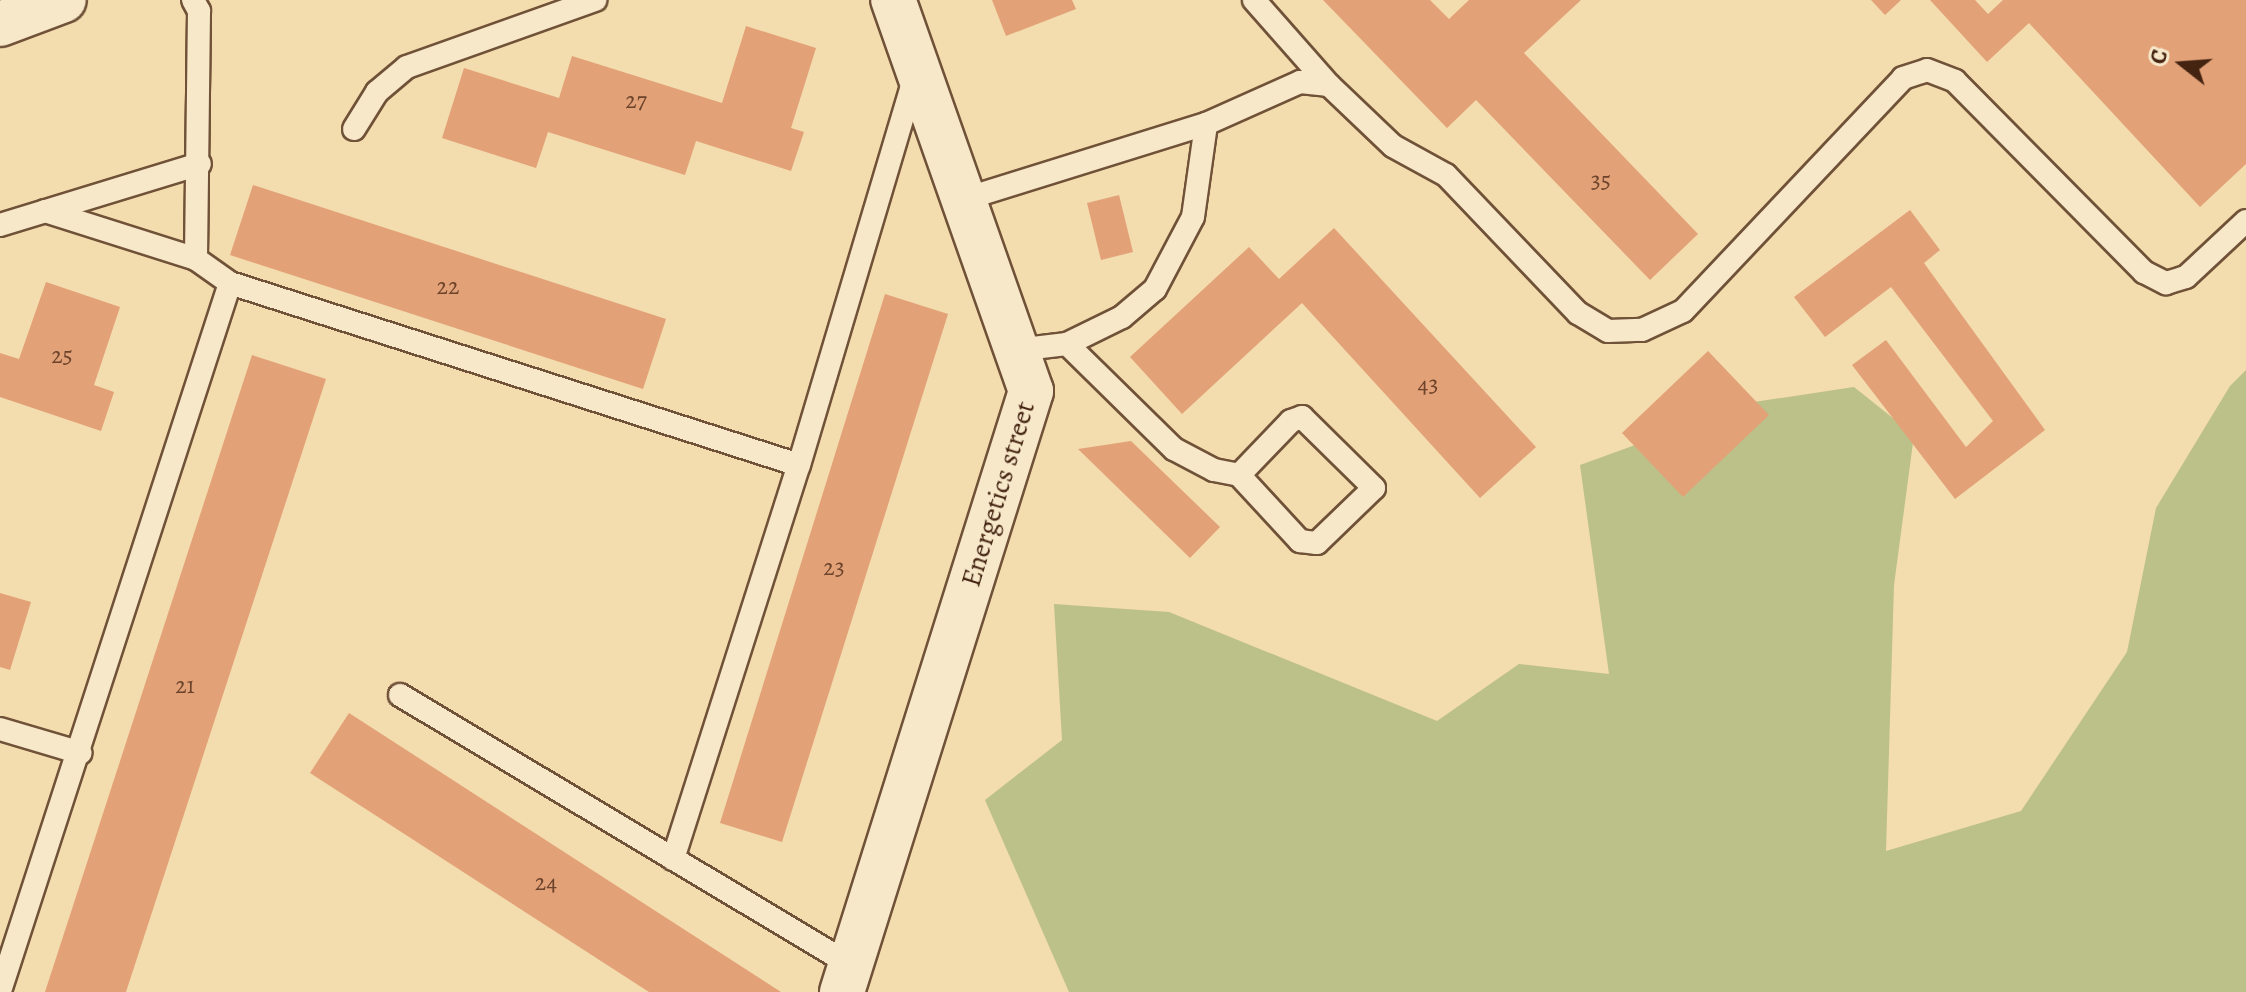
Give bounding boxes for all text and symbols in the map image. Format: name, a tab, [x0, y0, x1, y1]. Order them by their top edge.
north arrow	[2142, 24, 2222, 104]
text: С	[2143, 46, 2175, 68]
house number: 27	[625, 87, 647, 115]
house number: 35	[1591, 167, 1611, 195]
house number: 22	[437, 273, 459, 301]
house number: 25	[51, 342, 73, 370]
house number: 43	[1418, 371, 1438, 399]
street label: Energetics street	[954, 397, 1042, 591]
house number: 23	[823, 554, 845, 582]
house number: 21	[175, 672, 195, 700]
house number: 24	[535, 869, 557, 897]

